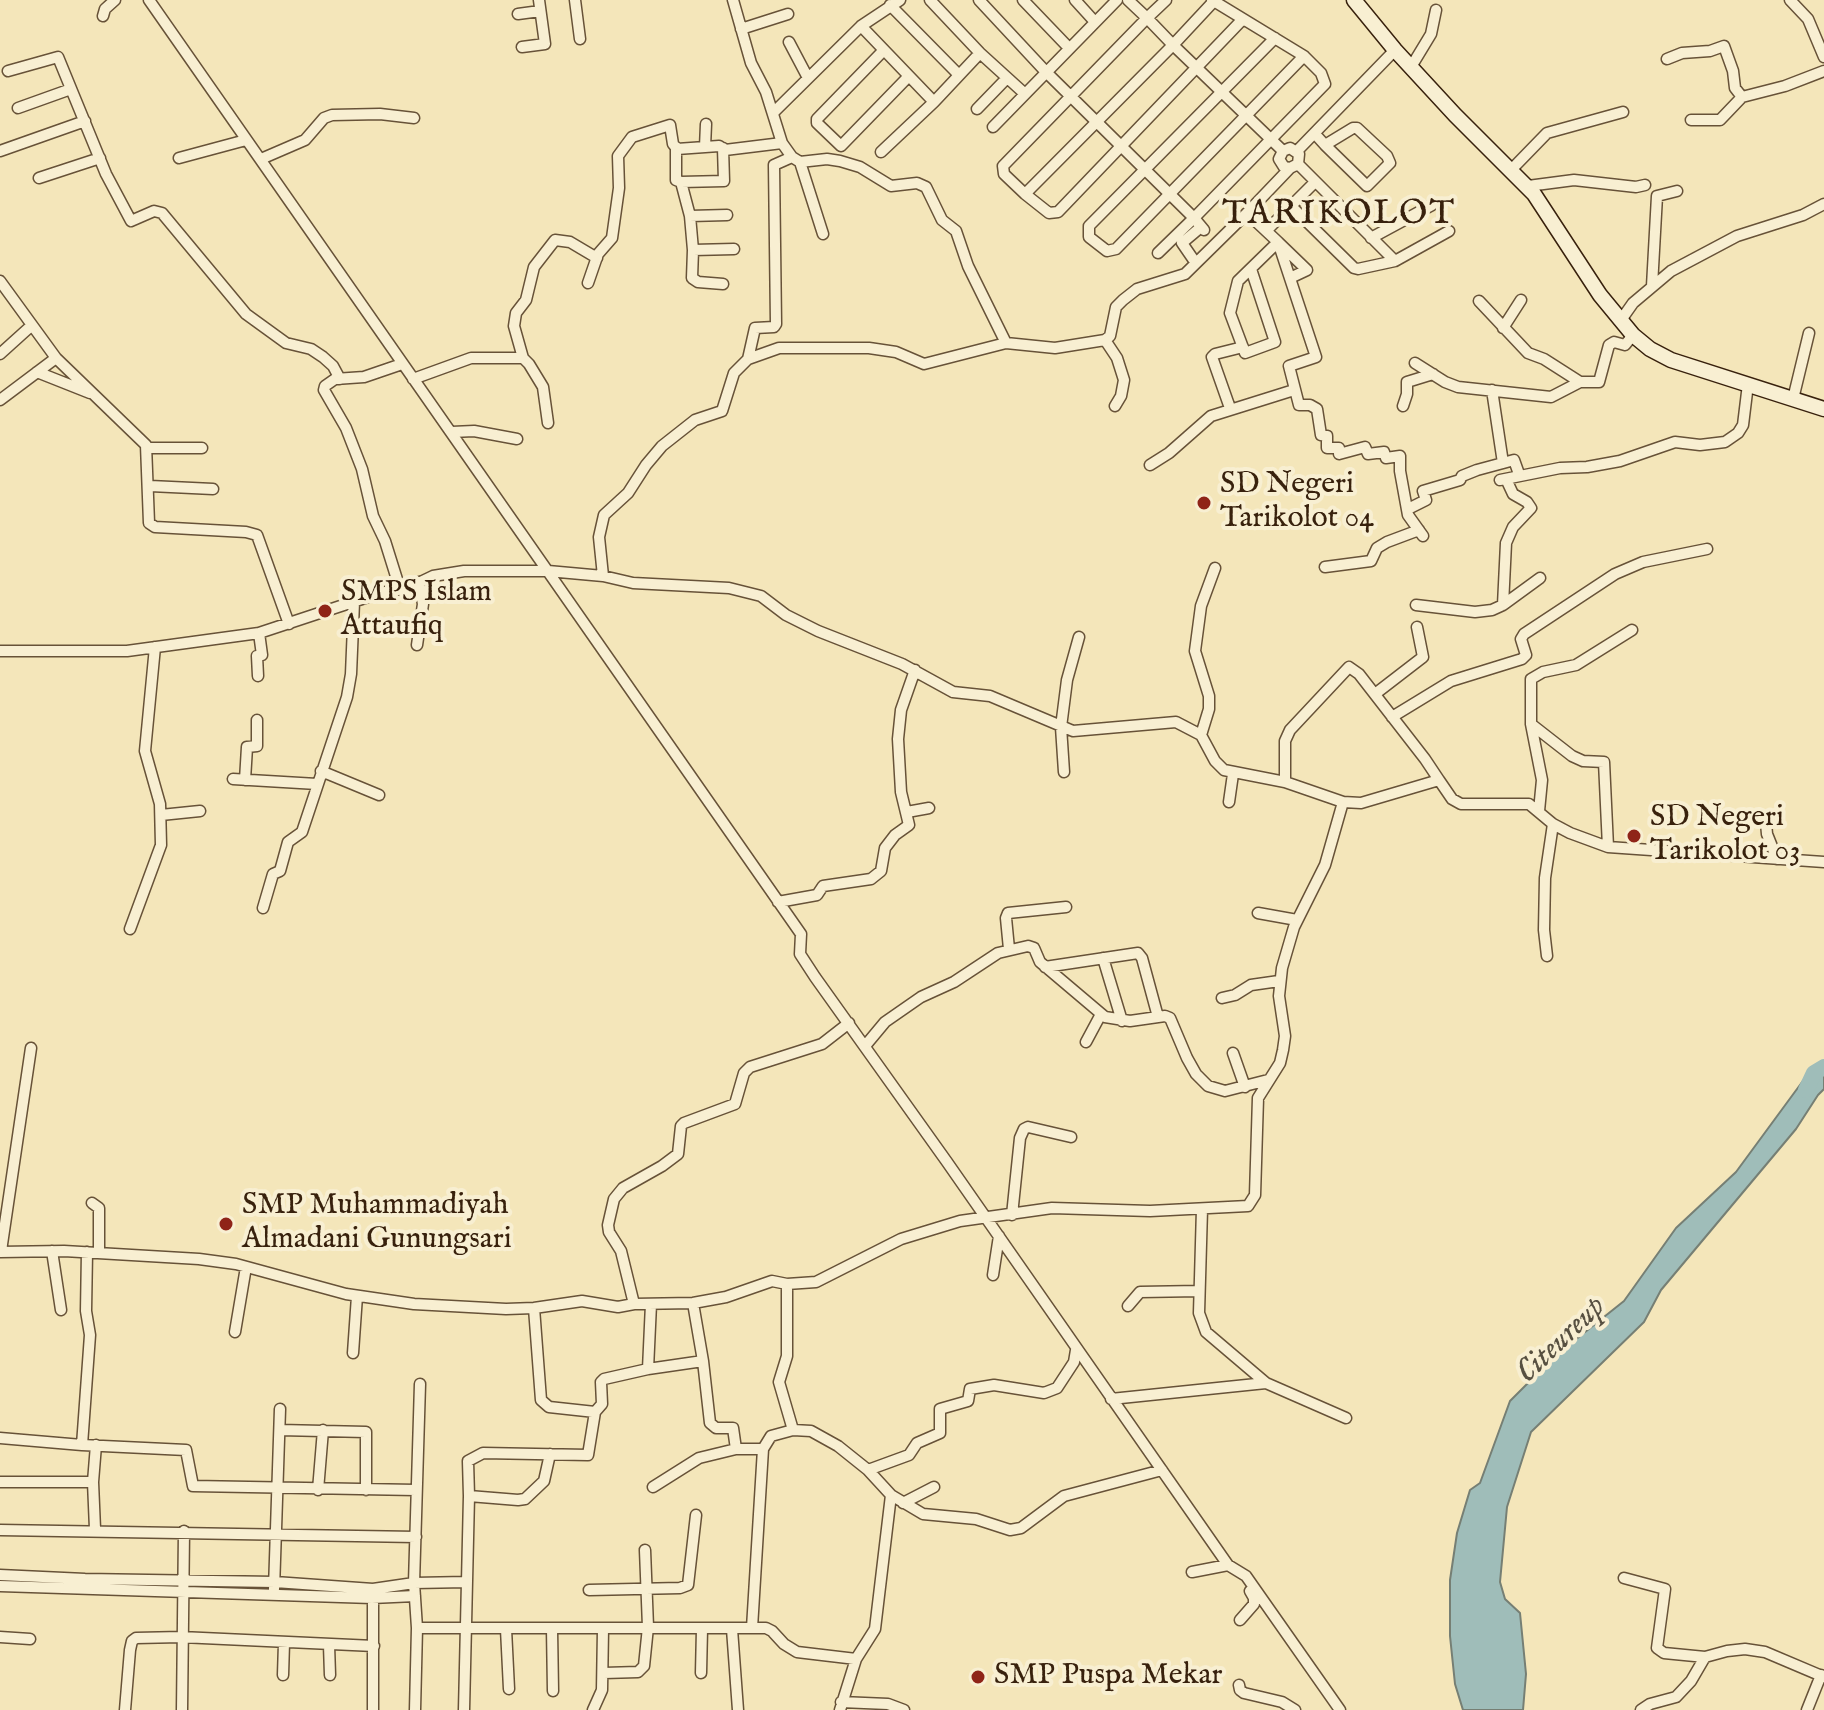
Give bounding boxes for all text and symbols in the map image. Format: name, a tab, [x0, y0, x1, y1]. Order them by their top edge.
district label: TARIKOLOT	[1222, 196, 1456, 236]
place label: SD Negeri Tarikolot 04	[1220, 468, 1374, 538]
marker: SD Negeri Tarikolot 04	[1195, 494, 1213, 512]
place label: SMPS Islam Attaufiq	[341, 576, 492, 646]
marker: SMPS Islam Attaufiq	[316, 602, 334, 620]
place label: SD Negeri Tarikolot 03	[1650, 801, 1800, 872]
marker: SD Negeri Tarikolot 03	[1625, 827, 1643, 845]
place label: SMP Muhammadiyah Almadani Gunungsari	[242, 1189, 512, 1260]
marker: SMP Muhammadiyah Almadani Gunungsari	[217, 1215, 235, 1233]
water label: Citeureup	[1509, 1289, 1615, 1393]
place label: SMP Puspa Mekar	[994, 1659, 1222, 1695]
marker: SMP Puspa Mekar	[969, 1668, 987, 1686]

